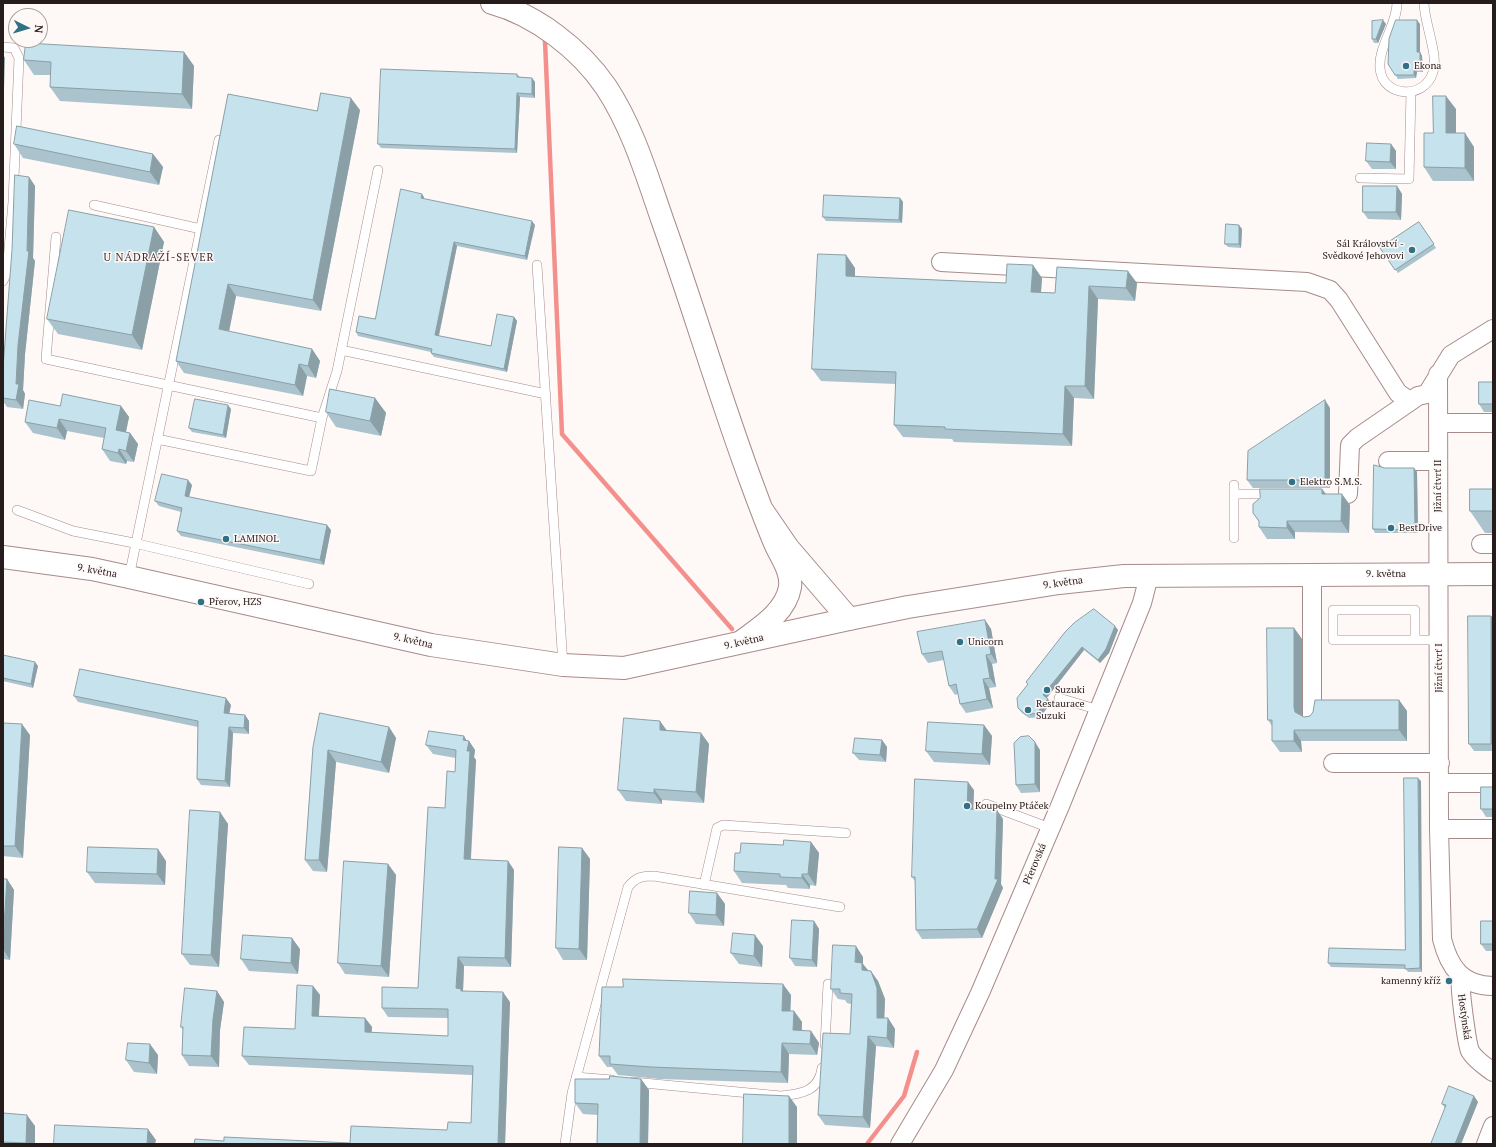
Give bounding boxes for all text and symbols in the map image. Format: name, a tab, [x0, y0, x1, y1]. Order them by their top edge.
north arrow	[8, 8, 48, 48]
text: N	[32, 24, 46, 34]
place label: Ekona	[1414, 60, 1441, 72]
marker: Ekona	[1401, 61, 1411, 71]
place label: Sál Království - Svědkové Jehovovi	[1322, 238, 1404, 262]
marker: Sál Království - Svědkové Jehovovi	[1407, 245, 1417, 255]
district label: U NÁDRAŽÍ-SEVER	[103, 251, 215, 265]
street label: Jižní čtvrť II	[1432, 459, 1444, 513]
place label: Elektro S.M.S.	[1300, 476, 1362, 488]
marker: Elektro S.M.S.	[1287, 477, 1297, 487]
place label: BestDrive	[1399, 522, 1442, 534]
marker: BestDrive	[1386, 523, 1396, 533]
place label: LAMINOL	[234, 533, 279, 545]
marker: LAMINOL	[221, 534, 231, 544]
street label: 9. května	[76, 562, 118, 580]
street label: 9. května	[1366, 568, 1406, 580]
street label: 9. května	[1042, 574, 1084, 592]
place label: Přerov, HZS	[209, 596, 262, 608]
marker: Přerov, HZS	[196, 597, 206, 607]
street label: 9. května	[392, 631, 434, 651]
street label: 9. května	[723, 632, 765, 652]
place label: Unicorn	[968, 636, 1003, 648]
marker: Unicorn	[955, 637, 965, 647]
street label: Jižní čtvrť I	[1433, 643, 1445, 693]
place label: Suzuki	[1055, 684, 1085, 696]
marker: Suzuki	[1042, 685, 1052, 695]
place label: Restaurace Suzuki	[1036, 698, 1084, 722]
marker: Restaurace Suzuki	[1023, 705, 1033, 715]
place label: Koupelny Ptáček	[975, 800, 1049, 812]
marker: Koupelny Ptáček	[962, 801, 972, 811]
street label: Přerovská	[1021, 842, 1049, 886]
place label: kamenný kříž	[1381, 975, 1441, 987]
marker: kamenný kříž	[1444, 976, 1454, 986]
street label: Hostýnská	[1455, 993, 1473, 1041]

